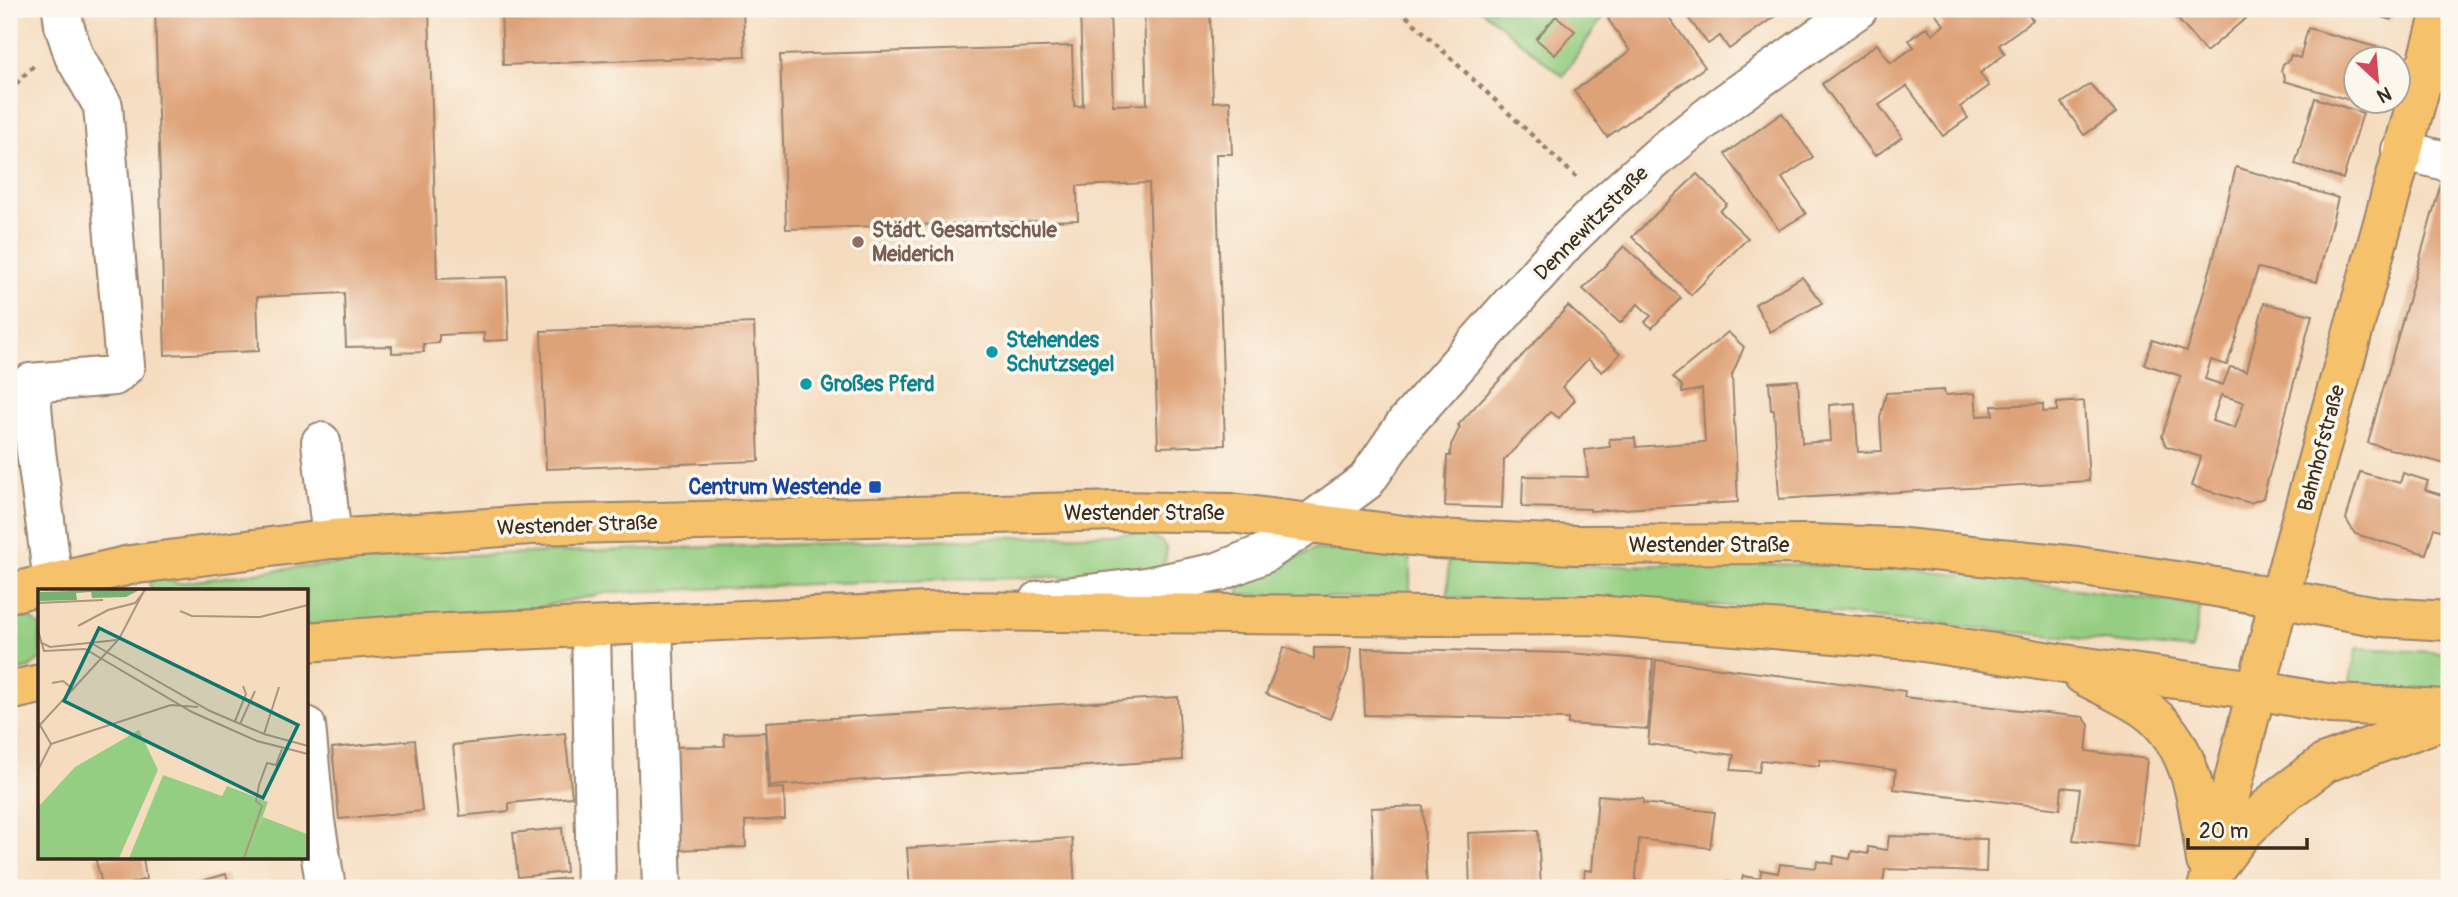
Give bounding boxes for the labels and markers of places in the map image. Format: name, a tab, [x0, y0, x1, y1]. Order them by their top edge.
place label: Städt. Gesamtschule Meiderich	[872, 217, 1058, 268]
marker: Städt. Gesamtschule Meiderich	[850, 234, 866, 250]
place label: Stehendes Schutzsegel	[1006, 327, 1114, 378]
marker: Stehendes Schutzsegel	[984, 344, 1000, 360]
place label: Großes Pferd	[820, 371, 935, 398]
marker: Großes Pferd	[798, 376, 814, 392]
place label: Centrum Westende	[689, 474, 862, 501]
marker: Centrum Westende	[867, 479, 883, 495]

